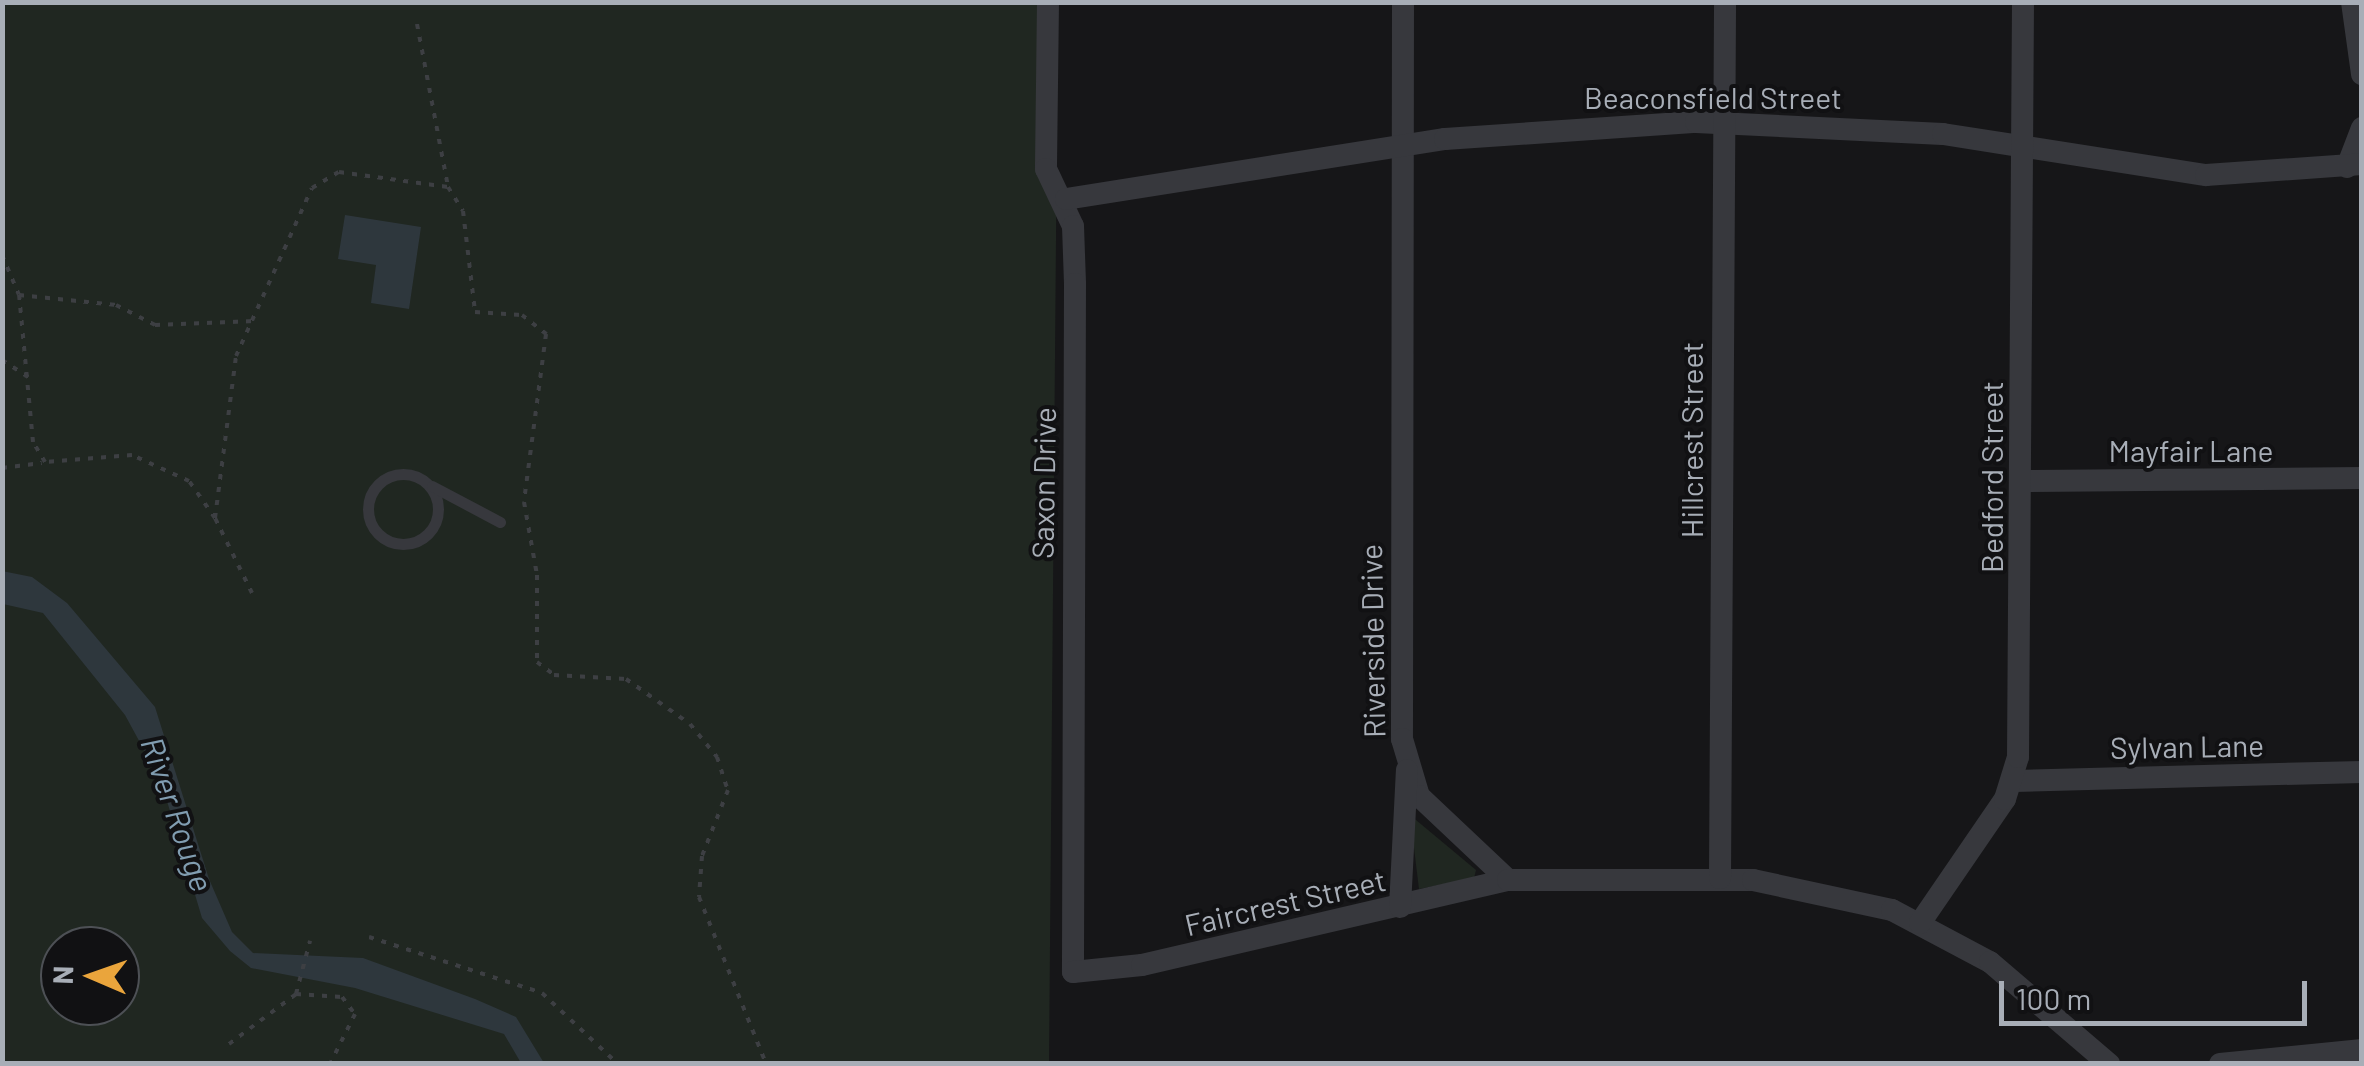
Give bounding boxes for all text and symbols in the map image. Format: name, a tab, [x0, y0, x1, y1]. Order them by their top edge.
street label: Beaconsfield Street	[1584, 79, 1842, 115]
street label: Hillcrest Street	[1673, 342, 1709, 538]
street label: Bedford Street	[1973, 381, 2009, 573]
street label: Saxon Drive	[1024, 407, 1062, 559]
street label: Mayfair Lane	[2109, 432, 2273, 468]
street label: Riverside Drive	[1352, 544, 1392, 738]
street label: Sylvan Lane	[2110, 727, 2264, 765]
water label: River Rouge	[134, 732, 222, 896]
street label: Faircrest Street	[1181, 861, 1389, 943]
north arrow	[40, 926, 140, 1026]
scale bar	[2004, 961, 2312, 1023]
text: N	[45, 965, 79, 985]
text: 100 m	[2016, 980, 2091, 1016]

